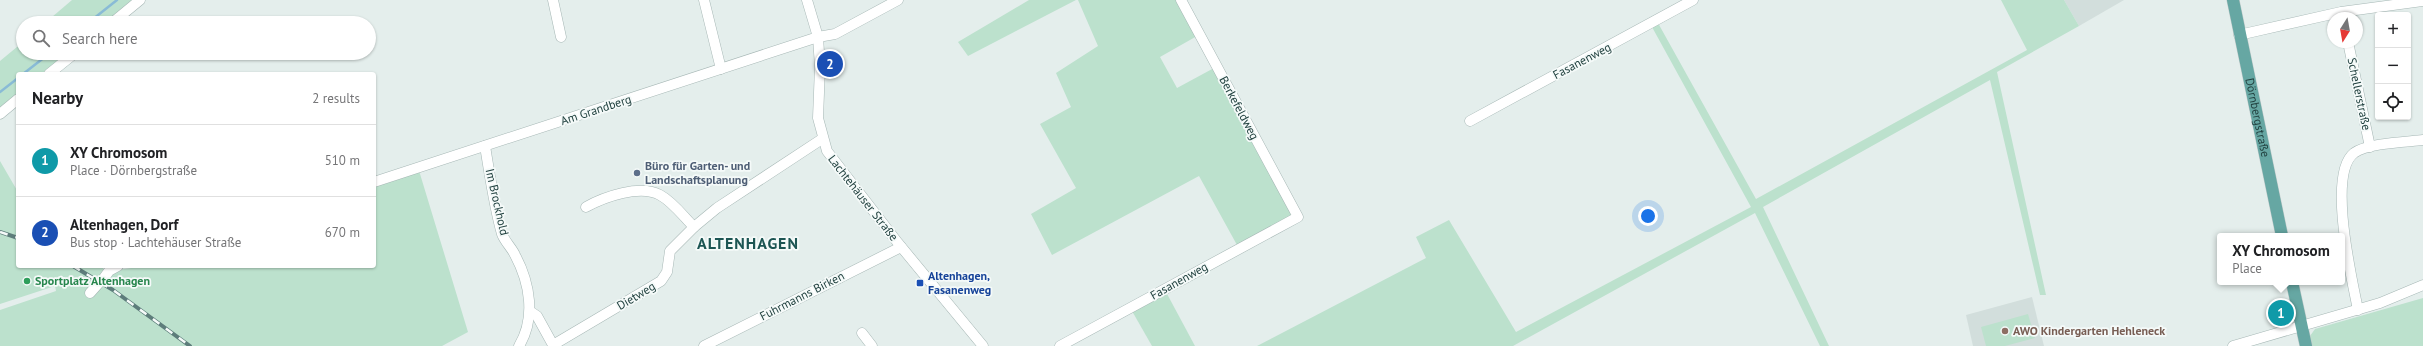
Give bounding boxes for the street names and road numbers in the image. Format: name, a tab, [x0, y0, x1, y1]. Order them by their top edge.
street label: Fasanenweg	[1550, 39, 1613, 82]
street label: Schellerstraße	[2344, 56, 2375, 132]
street label: Berkefeldweg	[1216, 73, 1262, 142]
street label: Dörnbergstraße	[2242, 76, 2273, 158]
street label: Am Grandberg	[559, 91, 633, 128]
street label: Lachtehäuser Straße	[825, 152, 902, 244]
street label: Im Brockhold	[483, 167, 512, 237]
street label: Fasanenweg	[1147, 259, 1210, 303]
street label: Fuhrmanns Birken	[757, 268, 847, 323]
street label: Dietweg	[614, 278, 658, 313]

